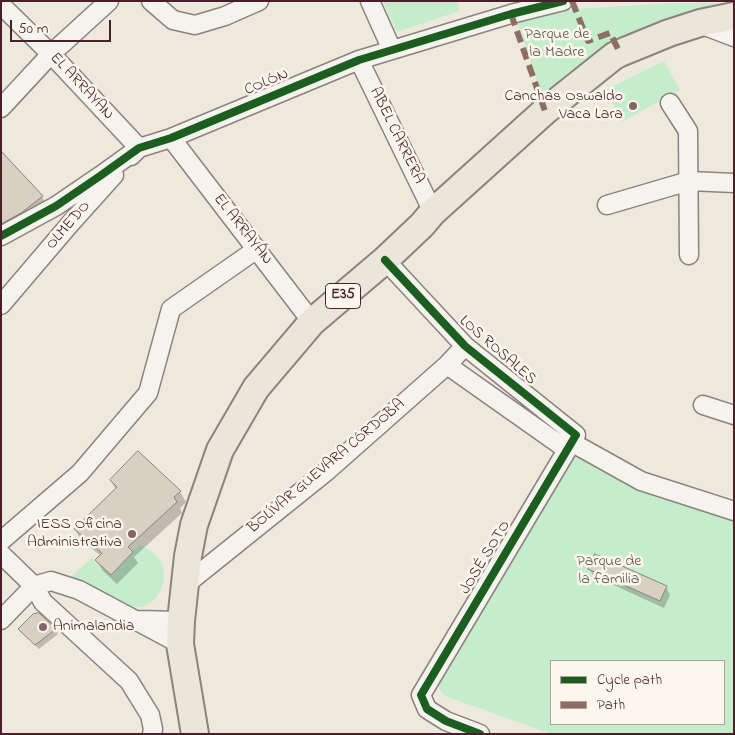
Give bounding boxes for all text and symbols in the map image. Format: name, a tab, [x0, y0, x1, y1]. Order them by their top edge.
scale bar	[12, 10, 114, 42]
text: 50 m	[18, 18, 48, 40]
park label: Parque de la Madre	[525, 25, 589, 63]
street label: EL ARRAYAN	[45, 49, 117, 125]
street label: COLÓN	[242, 65, 292, 101]
street label: ABEL CARRERA	[364, 85, 428, 187]
place label: Canchas Oswaldo Vaca Lara	[504, 87, 623, 125]
marker: Canchas Oswaldo Vaca Lara	[627, 100, 639, 112]
street label: EL ARRAYÁN	[208, 191, 276, 269]
street label: OLMEDO	[43, 198, 95, 254]
road number: E35	[326, 284, 360, 308]
street label: LOS ROSALES	[454, 312, 540, 390]
street label: BOLÍVAR GUEVARA CÓRDOBA	[244, 396, 410, 538]
place label: IESS Oficina Administrativa	[27, 515, 122, 553]
street label: JOSÉ SOTO	[456, 518, 516, 598]
marker: IESS Oficina Administrativa	[126, 528, 138, 540]
park label: Parque de la familia	[577, 552, 641, 590]
place label: Animalandia	[53, 617, 134, 637]
marker: Animalandia	[37, 621, 49, 633]
legend	[550, 660, 725, 725]
text: Cycle path	[597, 669, 662, 691]
text: Path	[597, 694, 625, 716]

